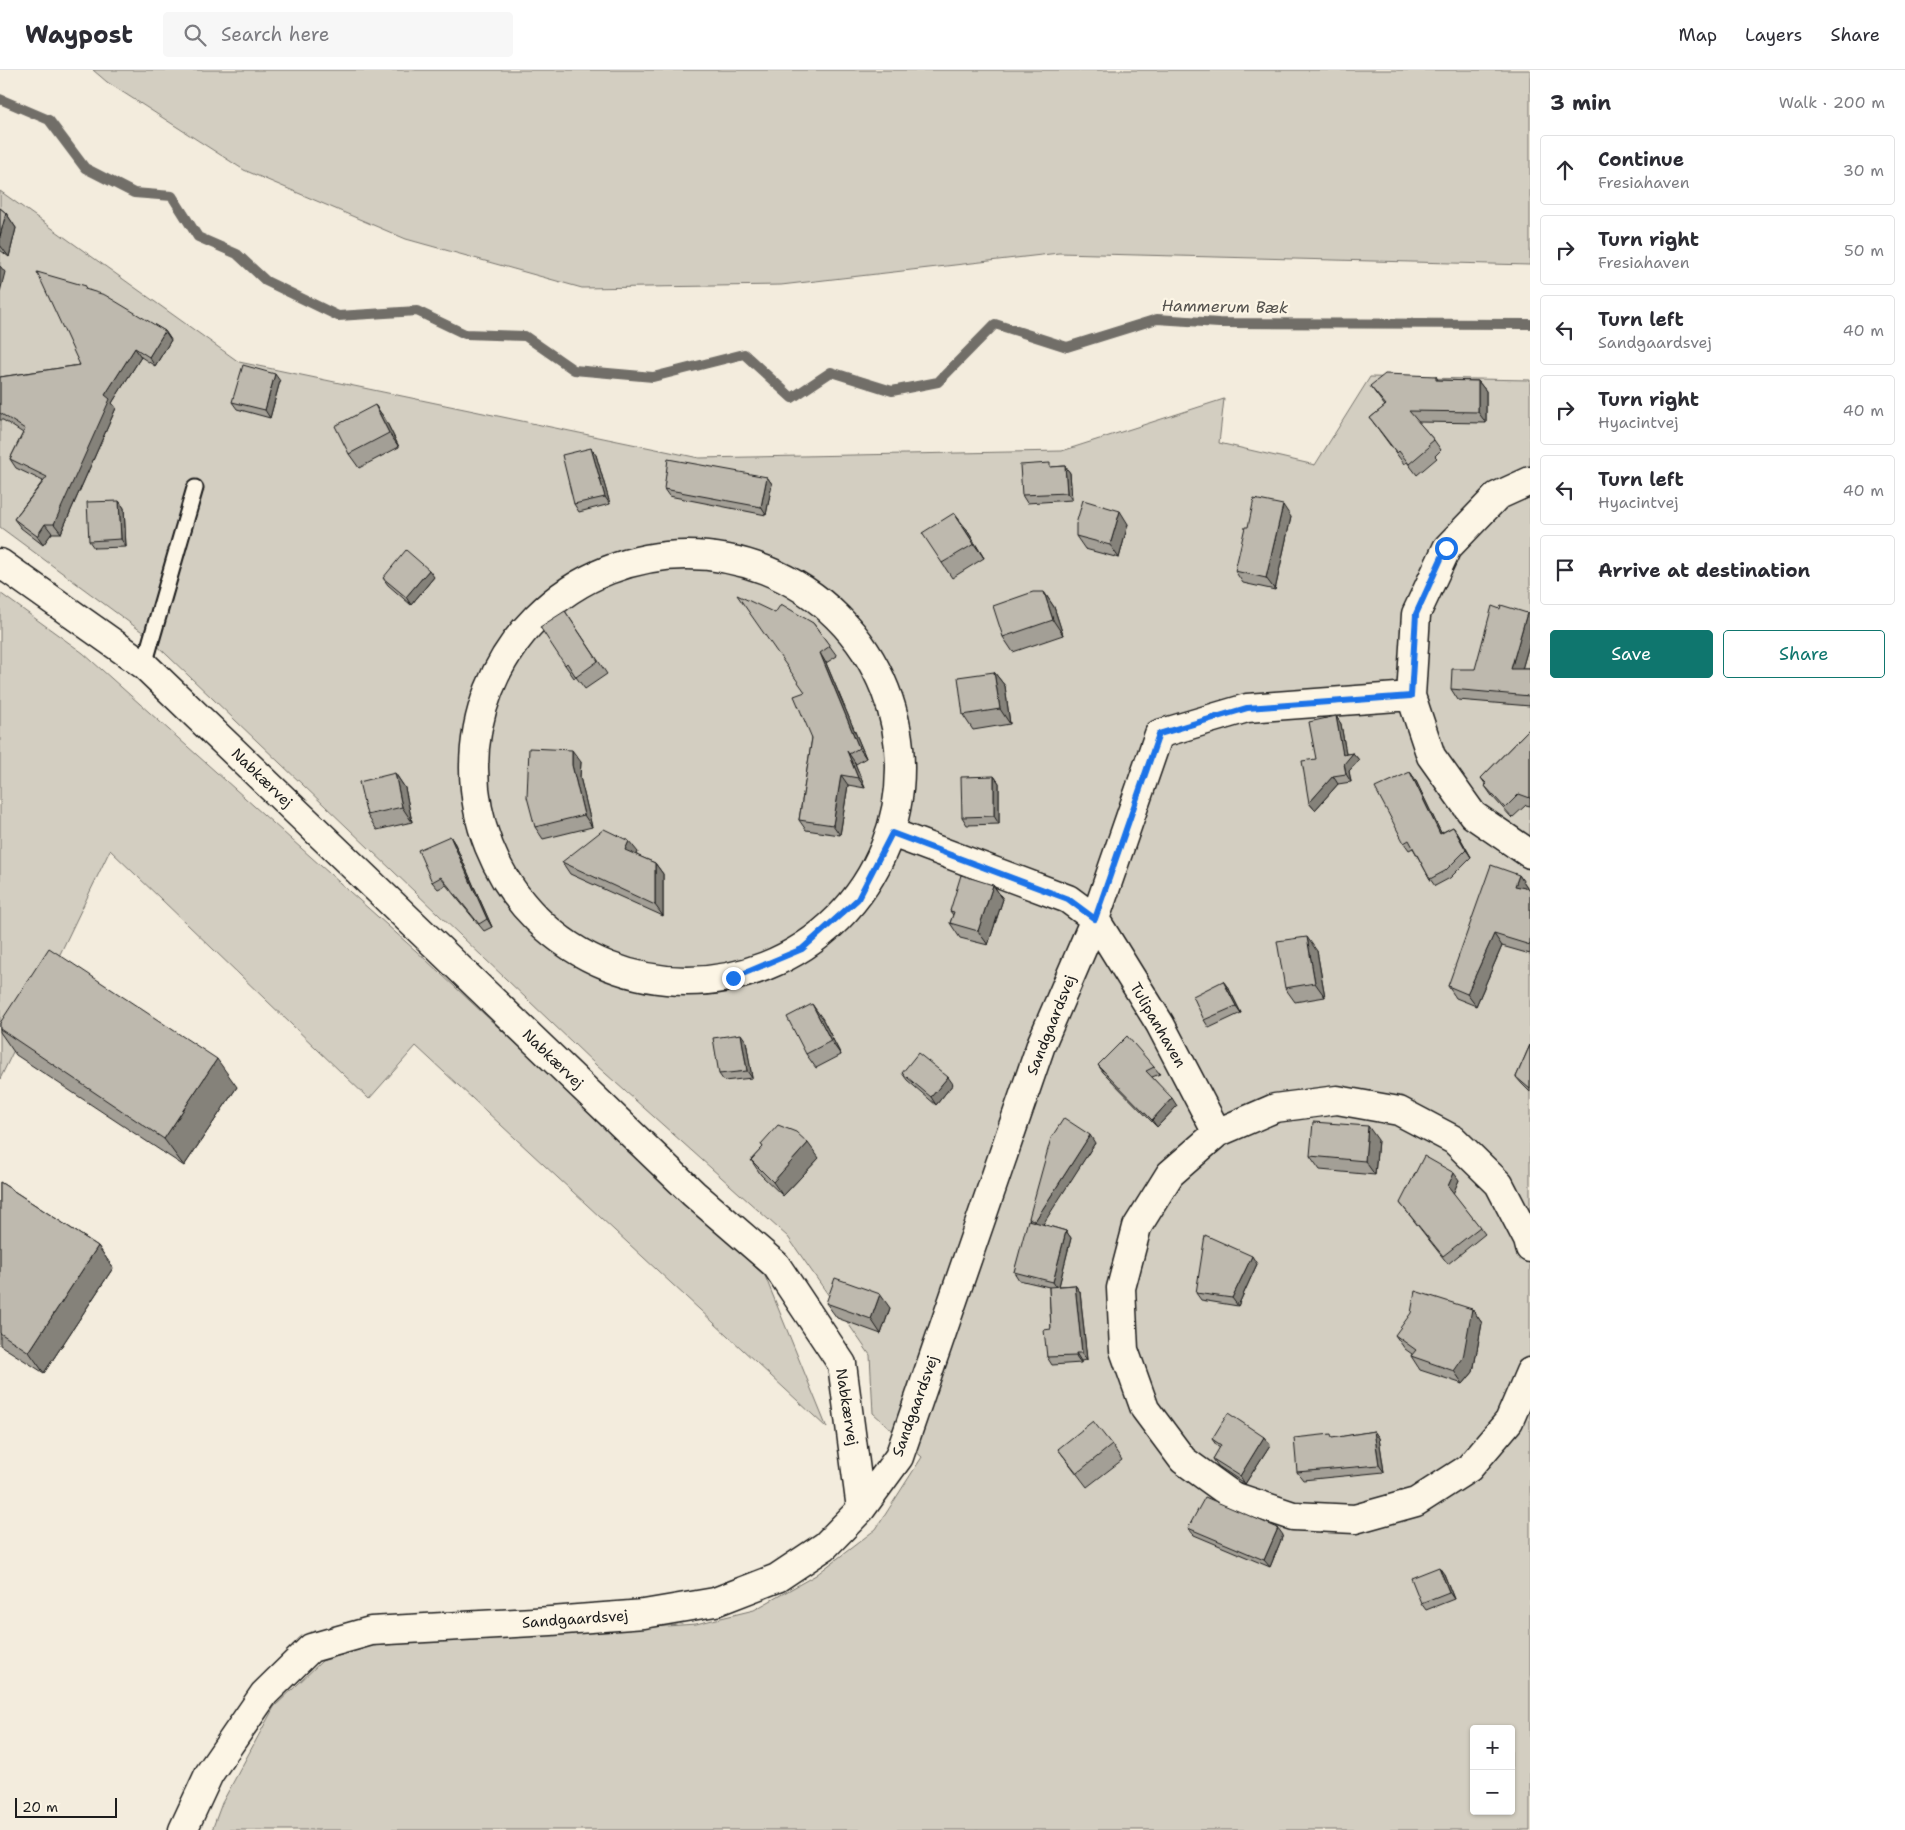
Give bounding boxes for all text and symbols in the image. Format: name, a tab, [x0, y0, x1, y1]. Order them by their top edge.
search box	[163, 12, 513, 57]
text: Waypost	[25, 19, 133, 51]
icon: search	[181, 21, 209, 49]
text: Search here	[221, 22, 329, 47]
text: Map	[1679, 23, 1717, 47]
text: Layers	[1745, 23, 1802, 47]
text: Share	[1830, 23, 1880, 47]
text: 3 min	[1550, 89, 1611, 117]
text: Walk · 200 m	[1779, 92, 1885, 113]
text: Continue	[1598, 147, 1684, 172]
icon: ahead	[1551, 156, 1579, 184]
text: 30 m	[1843, 160, 1884, 181]
text: Fresiahaven	[1598, 172, 1690, 193]
text: Turn right	[1598, 227, 1699, 252]
icon: right	[1551, 236, 1579, 264]
text: 50 m	[1844, 240, 1884, 261]
text: Fresiahaven	[1598, 252, 1690, 273]
water label: Hammerum Bæk	[1161, 295, 1289, 318]
text: Turn left	[1598, 307, 1684, 332]
icon: left	[1551, 316, 1579, 344]
text: 40 m	[1842, 320, 1884, 341]
text: Sandgaardsvej	[1598, 332, 1712, 353]
text: Turn right	[1598, 387, 1699, 412]
icon: right	[1551, 396, 1579, 424]
text: 40 m	[1842, 400, 1884, 421]
text: Hyacintvej	[1598, 412, 1678, 433]
text: Turn left	[1598, 467, 1684, 492]
icon: left	[1551, 476, 1579, 504]
text: 40 m	[1842, 480, 1884, 501]
text: Hyacintvej	[1598, 492, 1678, 513]
route start	[1435, 537, 1458, 560]
icon: arrive	[1551, 556, 1579, 584]
text: Arrive at destination	[1598, 558, 1810, 583]
button: Save	[1550, 630, 1713, 678]
button: Share	[1723, 630, 1885, 678]
street label: Nabkærvej	[227, 744, 297, 812]
route end	[722, 967, 745, 990]
street label: Sandgaardsvej	[1022, 972, 1080, 1078]
street label: Tulipanhaven	[1126, 979, 1190, 1071]
street label: Nabkærvej	[518, 1025, 588, 1093]
street label: Sandgaardsvej	[887, 1353, 943, 1459]
street label: Nabkærvej	[831, 1367, 863, 1447]
street label: Sandgaardsvej	[521, 1605, 629, 1633]
map controls	[1470, 1725, 1515, 1815]
button: +	[1470, 1725, 1515, 1770]
button: −	[1470, 1770, 1515, 1815]
scale bar	[15, 1795, 118, 1818]
text: 20 m	[22, 1798, 58, 1816]

